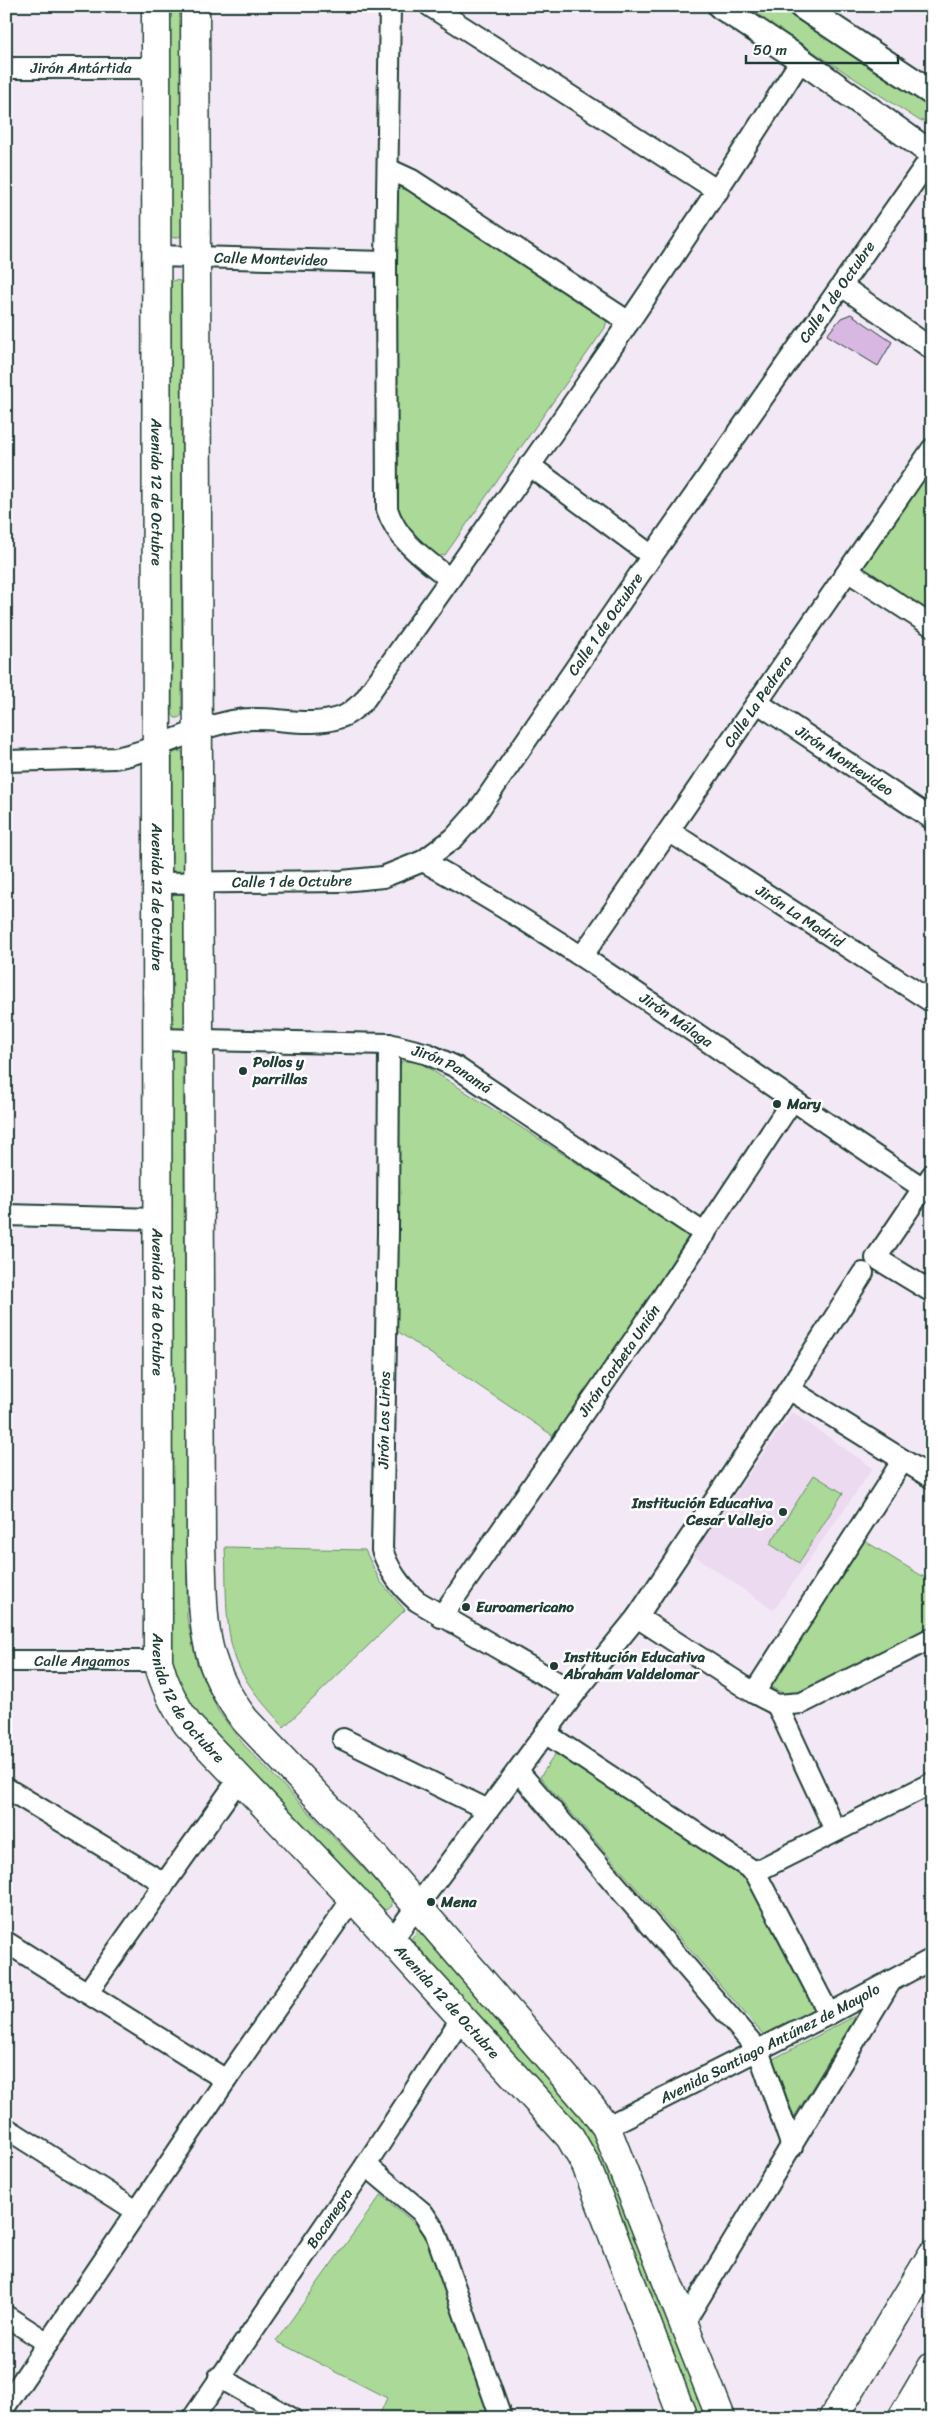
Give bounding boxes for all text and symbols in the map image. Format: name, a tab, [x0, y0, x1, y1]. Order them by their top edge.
scale bar	[746, 32, 898, 64]
text: 50 m	[753, 37, 788, 63]
street label: Jirón Antártida	[30, 55, 132, 81]
street label: Calle 1 de Octubre	[792, 235, 882, 349]
street label: Calle Montevideo	[214, 245, 328, 273]
street label: Avenida 12 de Octubre	[143, 417, 170, 566]
street label: Calle 1 de Octubre	[561, 567, 650, 681]
street label: Calle La Pedrera	[717, 650, 799, 753]
street label: Jirón Montevideo	[789, 718, 899, 803]
street label: Avenida 12 de Octubre	[144, 822, 170, 971]
street label: Calle 1 de Octubre	[232, 867, 354, 895]
street label: Jirón La Madrid	[749, 877, 850, 955]
street label: Jirón Málaga	[633, 985, 719, 1055]
street label: Jirón Panamá	[408, 1037, 498, 1101]
place label: Pollos y parrillas	[252, 1049, 308, 1092]
marker: Pollos y parrillas	[237, 1065, 249, 1077]
place label: Mary	[786, 1091, 822, 1117]
marker: Mary	[771, 1098, 783, 1110]
street label: Avenida 12 de Octubre	[144, 1227, 171, 1376]
street label: Jirón Corbeta Unión	[570, 1299, 667, 1423]
street label: Jirón Los Lirios	[370, 1371, 398, 1470]
place label: Institución Educativa Cesar Vallejo	[631, 1490, 773, 1533]
marker: Institución Educativa Cesar Vallejo	[777, 1506, 789, 1518]
place label: Euroamericano	[476, 1594, 574, 1620]
marker: Euroamericano	[460, 1601, 472, 1613]
street label: Avenida 12 de Octubre	[145, 1632, 231, 1769]
place label: Institución Educativa Abraham Valdelomar	[563, 1644, 705, 1687]
street label: Calle Angamos	[34, 1648, 131, 1674]
marker: Institución Educativa Abraham Valdelomar	[548, 1660, 560, 1672]
place label: Mena	[440, 1889, 477, 1915]
marker: Mena	[425, 1896, 437, 1908]
street label: Avenida 12 de Octubre	[387, 1937, 506, 2065]
street label: Avenida Santiago Antúnez de Mayolo	[654, 1976, 885, 2111]
street label: Bocanegra	[299, 2182, 360, 2254]

